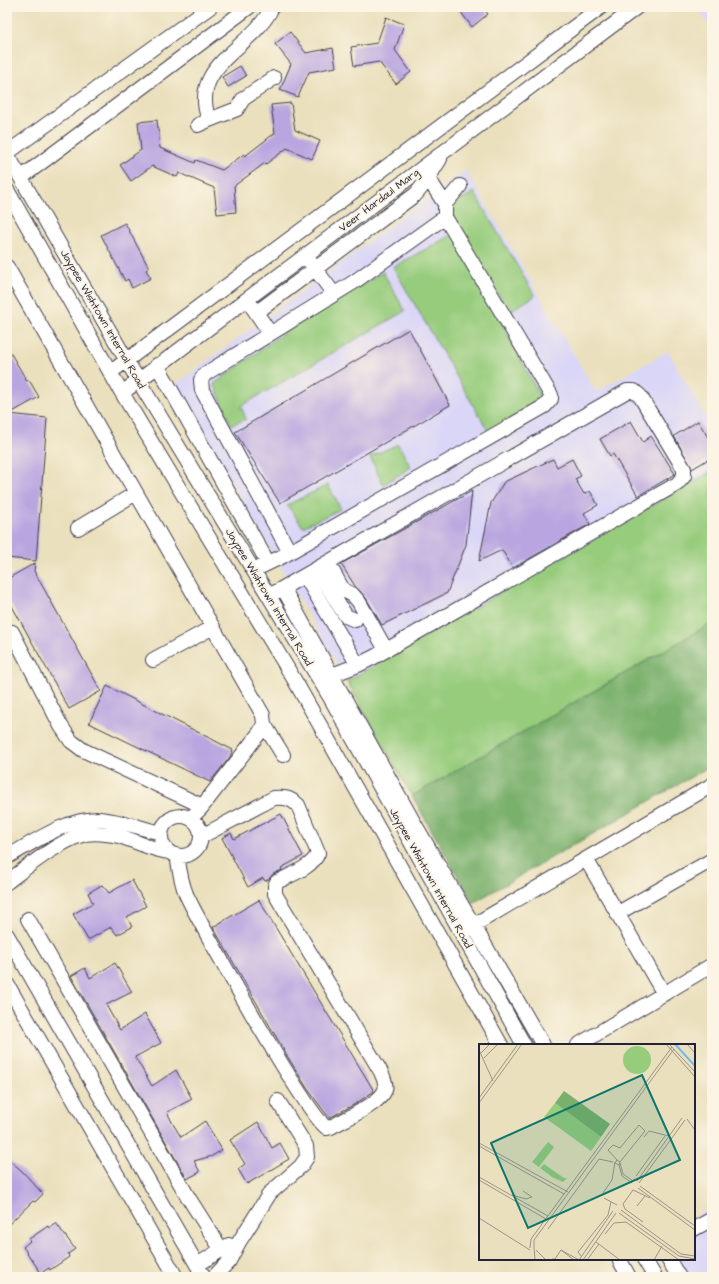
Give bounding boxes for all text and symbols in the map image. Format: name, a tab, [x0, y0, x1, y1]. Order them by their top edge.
street label: Veer Hardaul Marg	[336, 165, 423, 236]
street label: Jaypee Wishtown Internal Road	[56, 247, 149, 392]
street label: Jaypee Wishtown Internal Road	[221, 525, 316, 670]
street label: Jaypee Wishtown Internal Road	[385, 805, 476, 952]
inset map	[479, 1044, 695, 1260]

